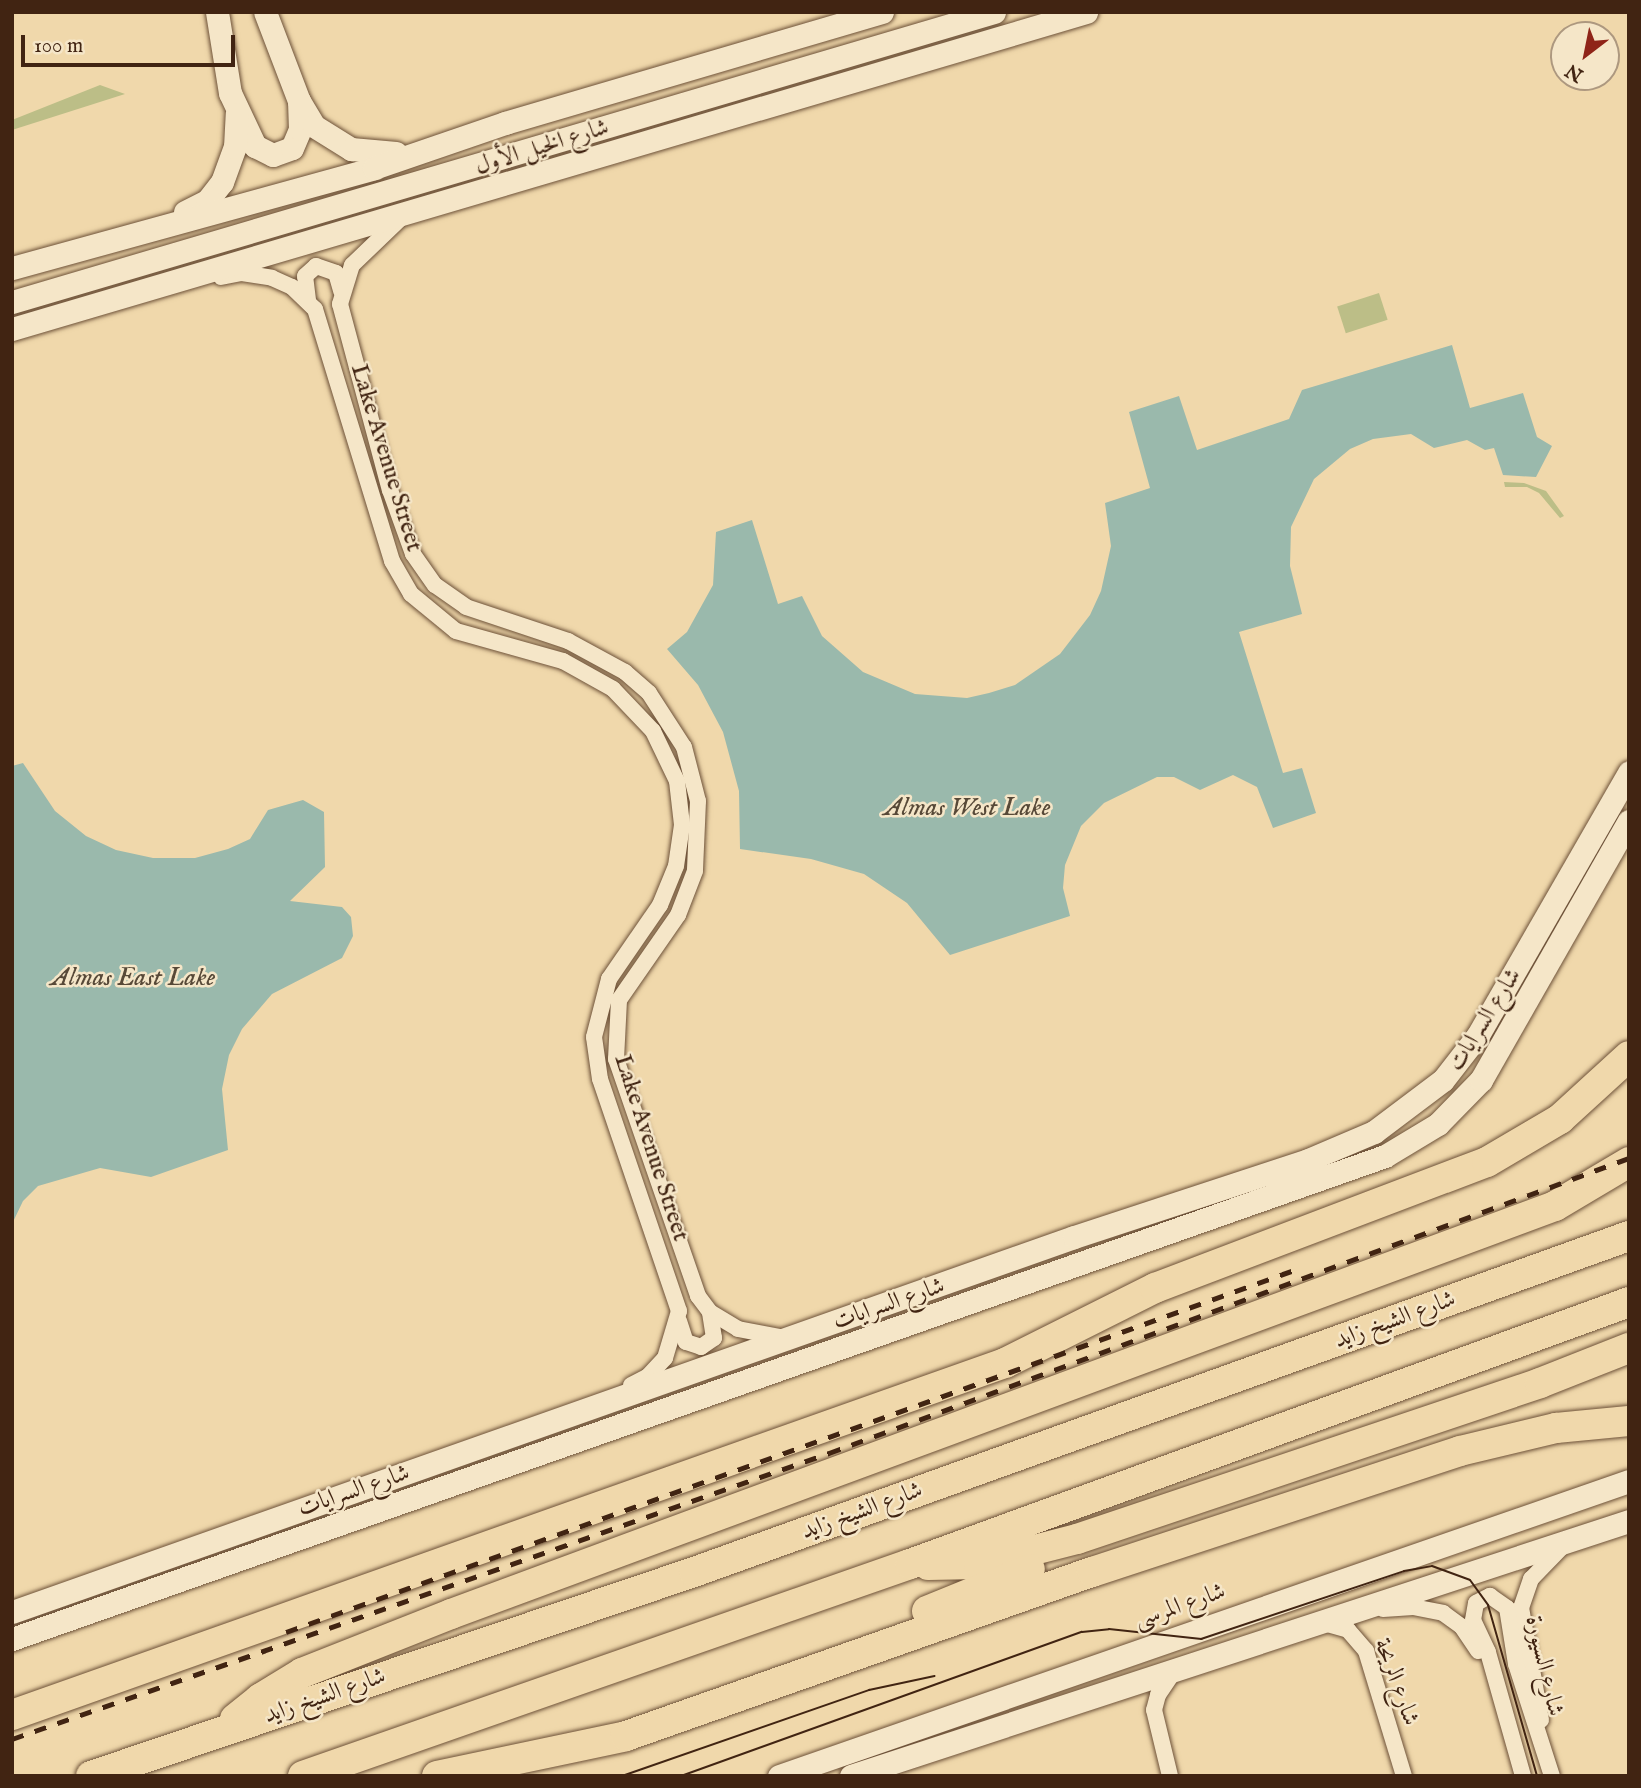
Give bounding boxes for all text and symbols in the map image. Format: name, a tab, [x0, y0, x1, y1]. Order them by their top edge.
scale bar	[24, 21, 238, 65]
north arrow	[1550, 21, 1620, 91]
text: 100 m	[34, 33, 83, 60]
text: N	[1562, 58, 1588, 87]
street label: شارع الخيل الأول	[472, 113, 612, 181]
street label: Lake Avenue Street	[344, 361, 428, 555]
water label: Almas West Lake	[884, 792, 1050, 824]
water label: Almas East Lake	[51, 962, 215, 994]
street label: شارع السرايات	[1442, 963, 1528, 1077]
street label: Lake Avenue Street	[607, 1051, 695, 1245]
street label: شارع السرايات	[829, 1271, 949, 1337]
street label: شارع الشيخ زايد	[1331, 1285, 1459, 1355]
street label: شارع السرايات	[294, 1458, 414, 1524]
street label: شارع الشيخ زايد	[798, 1476, 926, 1546]
street label: شارع المرسى	[1131, 1577, 1229, 1635]
street label: شارع السيورة	[1518, 1613, 1570, 1719]
street label: شارع الريحة	[1367, 1634, 1425, 1730]
street label: شارع الشيخ زايد	[260, 1662, 390, 1730]

